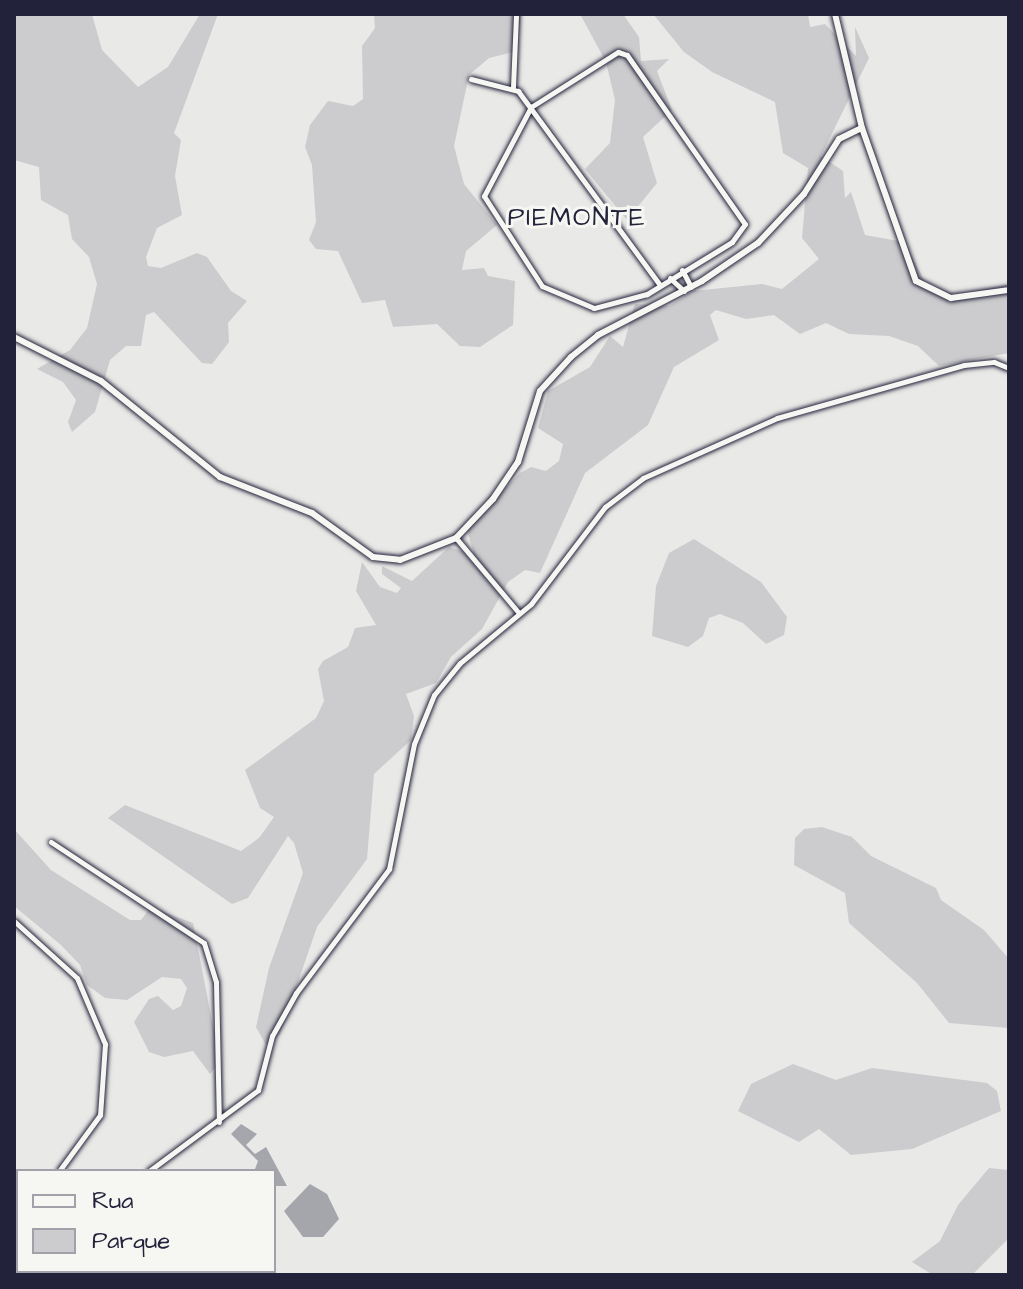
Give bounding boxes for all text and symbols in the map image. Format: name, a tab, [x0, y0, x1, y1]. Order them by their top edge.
district label: PIEMONTE	[508, 202, 646, 234]
legend	[16, 1169, 276, 1273]
text: Rua	[92, 1184, 134, 1218]
text: Parque	[92, 1224, 170, 1258]

